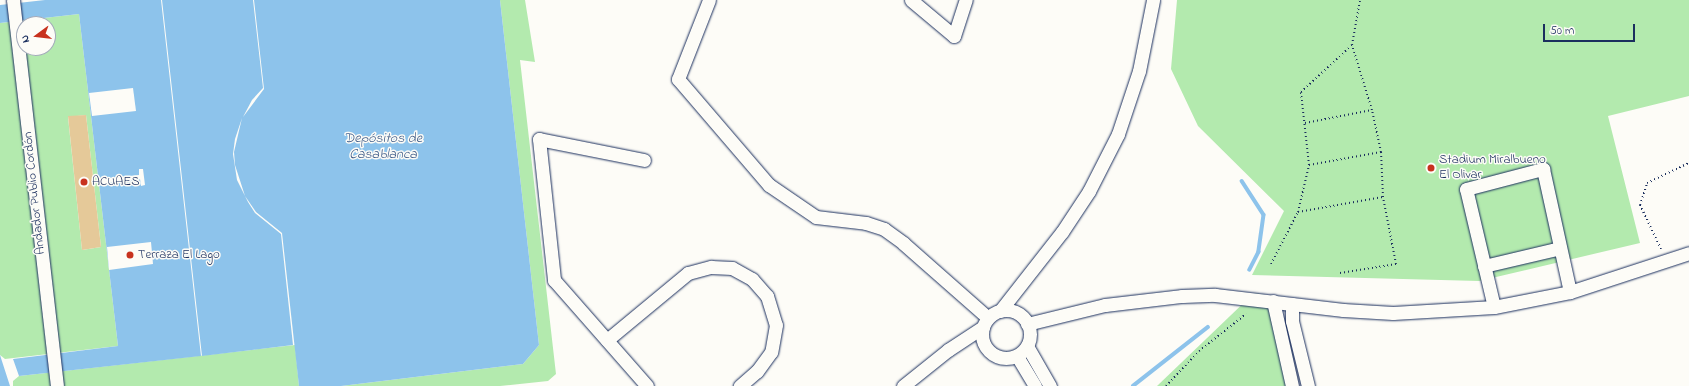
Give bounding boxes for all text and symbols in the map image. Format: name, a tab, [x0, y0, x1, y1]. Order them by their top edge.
north arrow	[16, 16, 56, 56]
scale bar	[1545, 16, 1637, 42]
text: 50 m	[1550, 22, 1574, 40]
text: N	[17, 33, 34, 45]
street label: Andador Publio Cordón	[21, 131, 49, 255]
water label: Depósitos de Casablanca	[344, 131, 422, 164]
place label: Stadium Miralbueno El Olivar	[1439, 153, 1546, 184]
marker: Stadium Miralbueno El Olivar	[1426, 163, 1436, 173]
place label: ACUAES	[92, 174, 140, 190]
marker: ACUAES	[79, 177, 89, 187]
place label: Terraza El Lago	[138, 247, 220, 263]
marker: Terraza El Lago	[125, 250, 135, 260]

